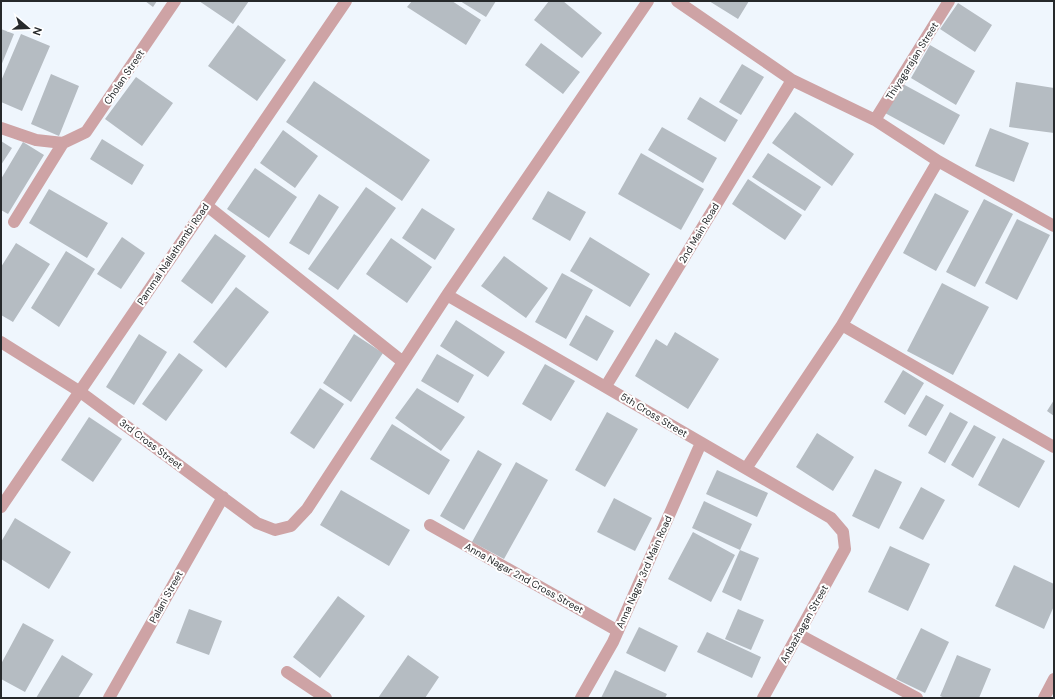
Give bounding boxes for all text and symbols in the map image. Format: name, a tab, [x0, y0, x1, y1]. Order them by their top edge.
north arrow	[8, 8, 48, 48]
street label: Thiyagarajan Street	[883, 20, 941, 102]
text: N	[30, 25, 45, 37]
street label: Cholan Street	[101, 47, 147, 107]
street label: 2nd Main Road	[676, 200, 722, 266]
street label: Pammal Nallathambi Road	[134, 201, 212, 307]
street label: 5th Cross Street	[618, 390, 690, 440]
street label: 3rd Cross Street	[117, 416, 185, 472]
street label: Anna Nagar 3rd Main Road	[613, 514, 675, 630]
street label: Anna Nagar 2nd Cross Street	[462, 540, 586, 616]
street label: Palani Street	[146, 568, 186, 625]
street label: Anbazhagan Street	[777, 582, 831, 665]

